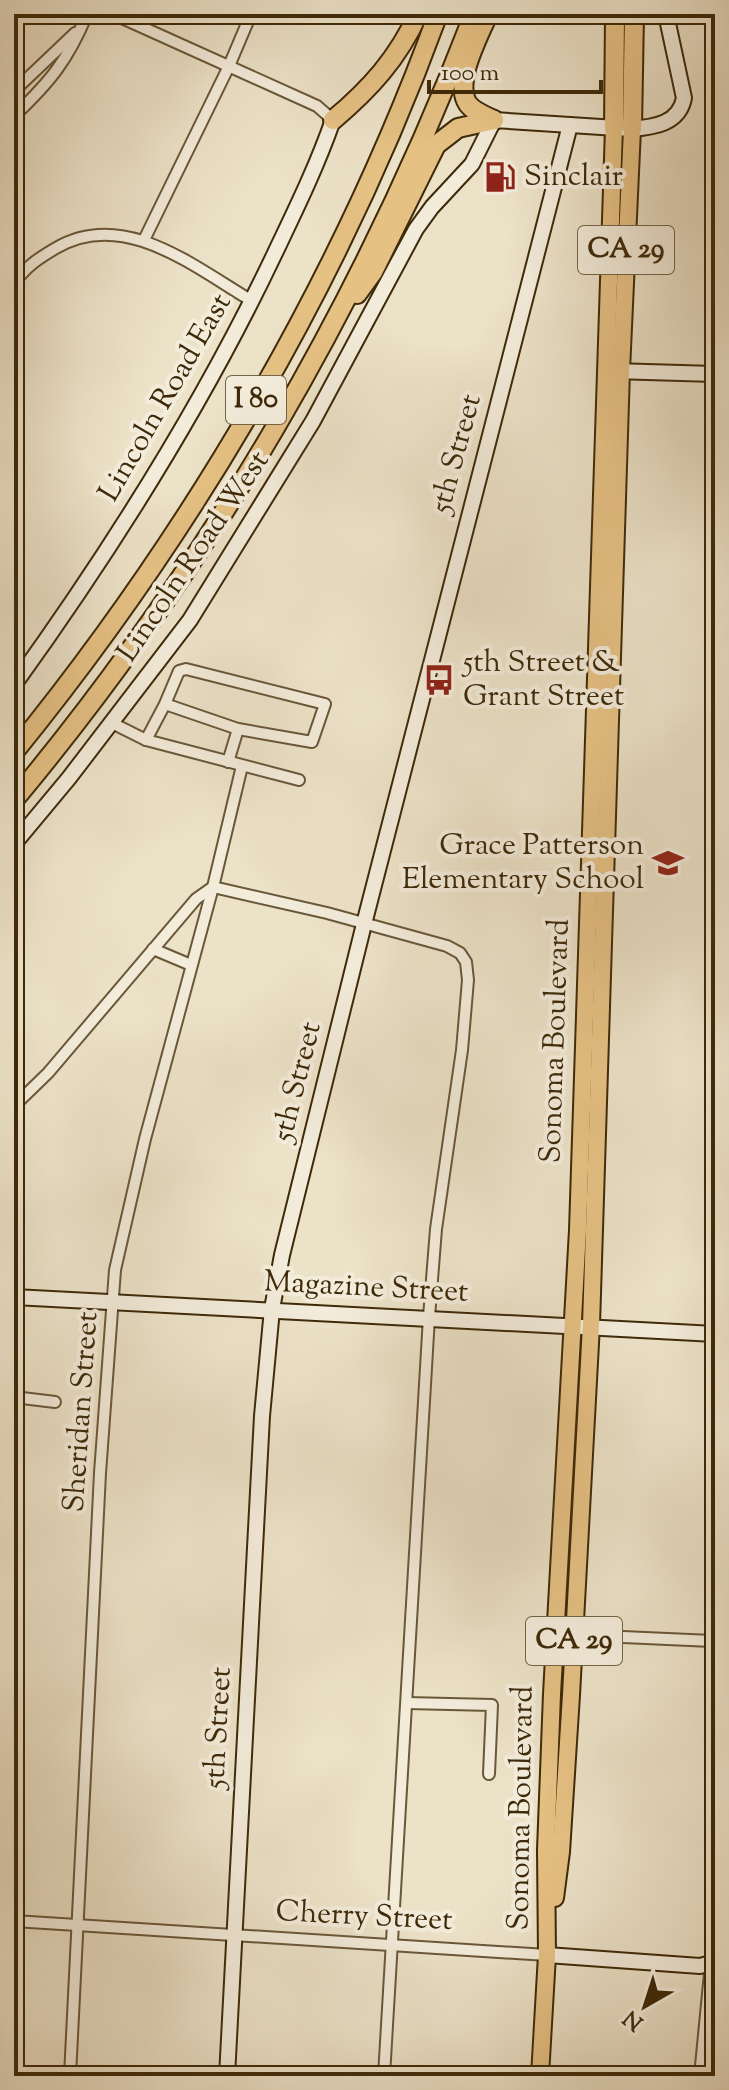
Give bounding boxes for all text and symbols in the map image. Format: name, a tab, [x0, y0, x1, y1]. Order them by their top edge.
scale bar	[429, 44, 601, 94]
text: 100 m	[441, 57, 499, 91]
place label: Sinclair	[524, 156, 623, 199]
fuel station icon: Sinclair	[483, 160, 517, 194]
road number: CA 29	[578, 226, 674, 274]
street label: Lincoln Road East	[89, 286, 243, 510]
road number: I 80	[226, 376, 286, 424]
street label: 5th Street	[420, 390, 494, 520]
street label: Lincoln Road West	[107, 443, 281, 671]
place label: 5th Street & Grant Street	[461, 642, 624, 719]
bus stop icon: 5th Street & Grant Street	[422, 663, 456, 697]
place label: Grace Patterson Elementary School	[402, 825, 644, 902]
school or university icon: Grace Patterson Elementary School	[651, 846, 685, 880]
street label: Sonoma Boulevard	[530, 918, 582, 1164]
street label: 5th Street	[262, 1018, 334, 1148]
street label: Magazine Street	[263, 1261, 469, 1315]
street label: Sheridan Street	[54, 1310, 110, 1514]
road number: CA 29	[526, 1617, 622, 1665]
street label: 5th Street	[194, 1666, 244, 1792]
street label: Sonoma Boulevard	[498, 1685, 546, 1931]
street label: Cherry Street	[275, 1891, 453, 1943]
north arrow	[605, 1966, 685, 2046]
text: N	[617, 2001, 651, 2037]

